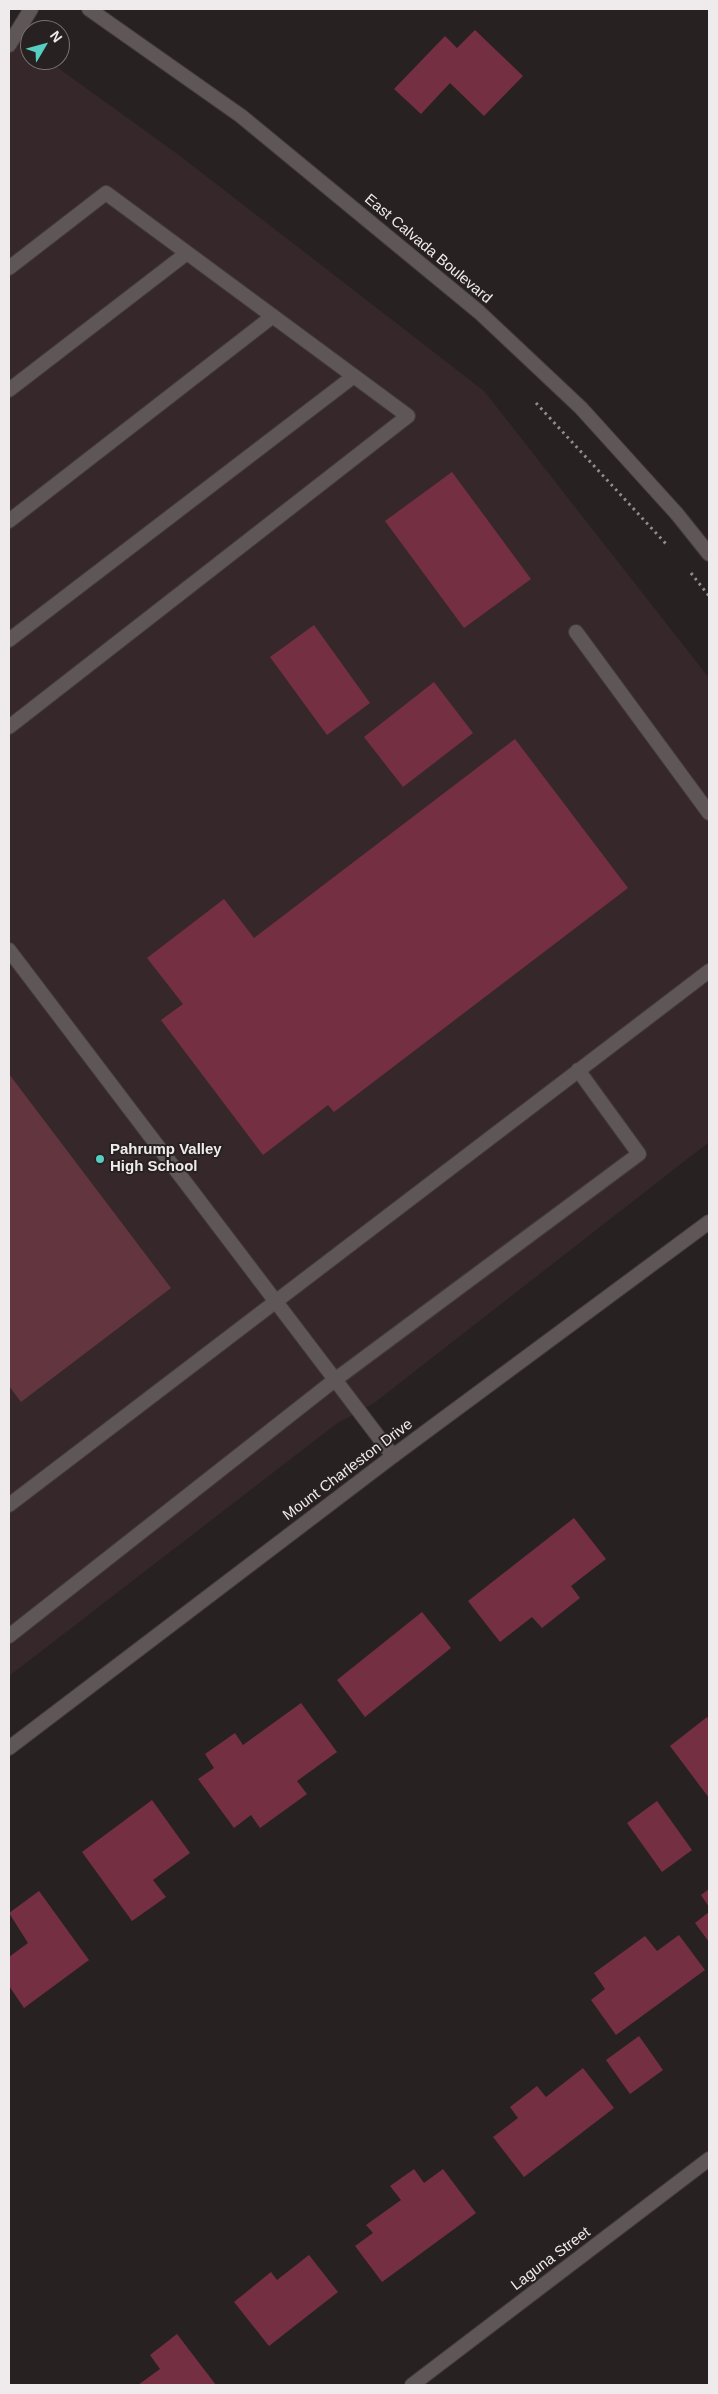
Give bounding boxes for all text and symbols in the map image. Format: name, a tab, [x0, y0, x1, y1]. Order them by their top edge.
north arrow	[20, 20, 70, 70]
text: N	[47, 28, 66, 45]
street label: East Calvada Boulevard	[361, 190, 495, 308]
place label: Pahrump Valley High School	[110, 1141, 222, 1176]
marker: Pahrump Valley High School	[94, 1153, 106, 1165]
street label: Mount Charleston Drive	[280, 1415, 416, 1525]
street label: Laguna Street	[508, 2223, 594, 2295]

